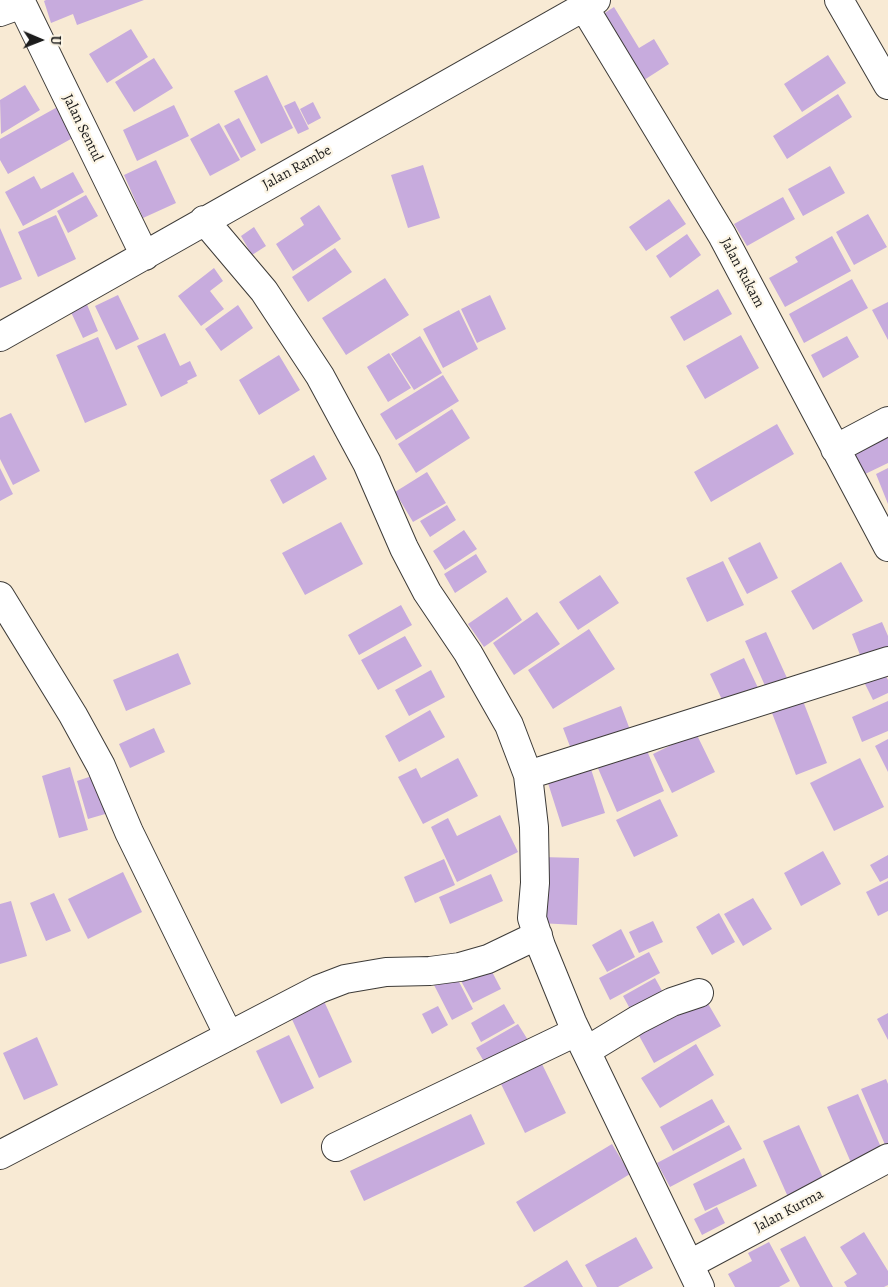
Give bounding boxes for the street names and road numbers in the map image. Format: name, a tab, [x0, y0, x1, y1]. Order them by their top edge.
street label: Jalan Sentul	[58, 91, 106, 165]
street label: Jalan Rambe	[259, 142, 335, 194]
street label: Jalan Rukam	[716, 235, 768, 311]
street label: Jalan Kurma	[751, 1185, 827, 1237]

